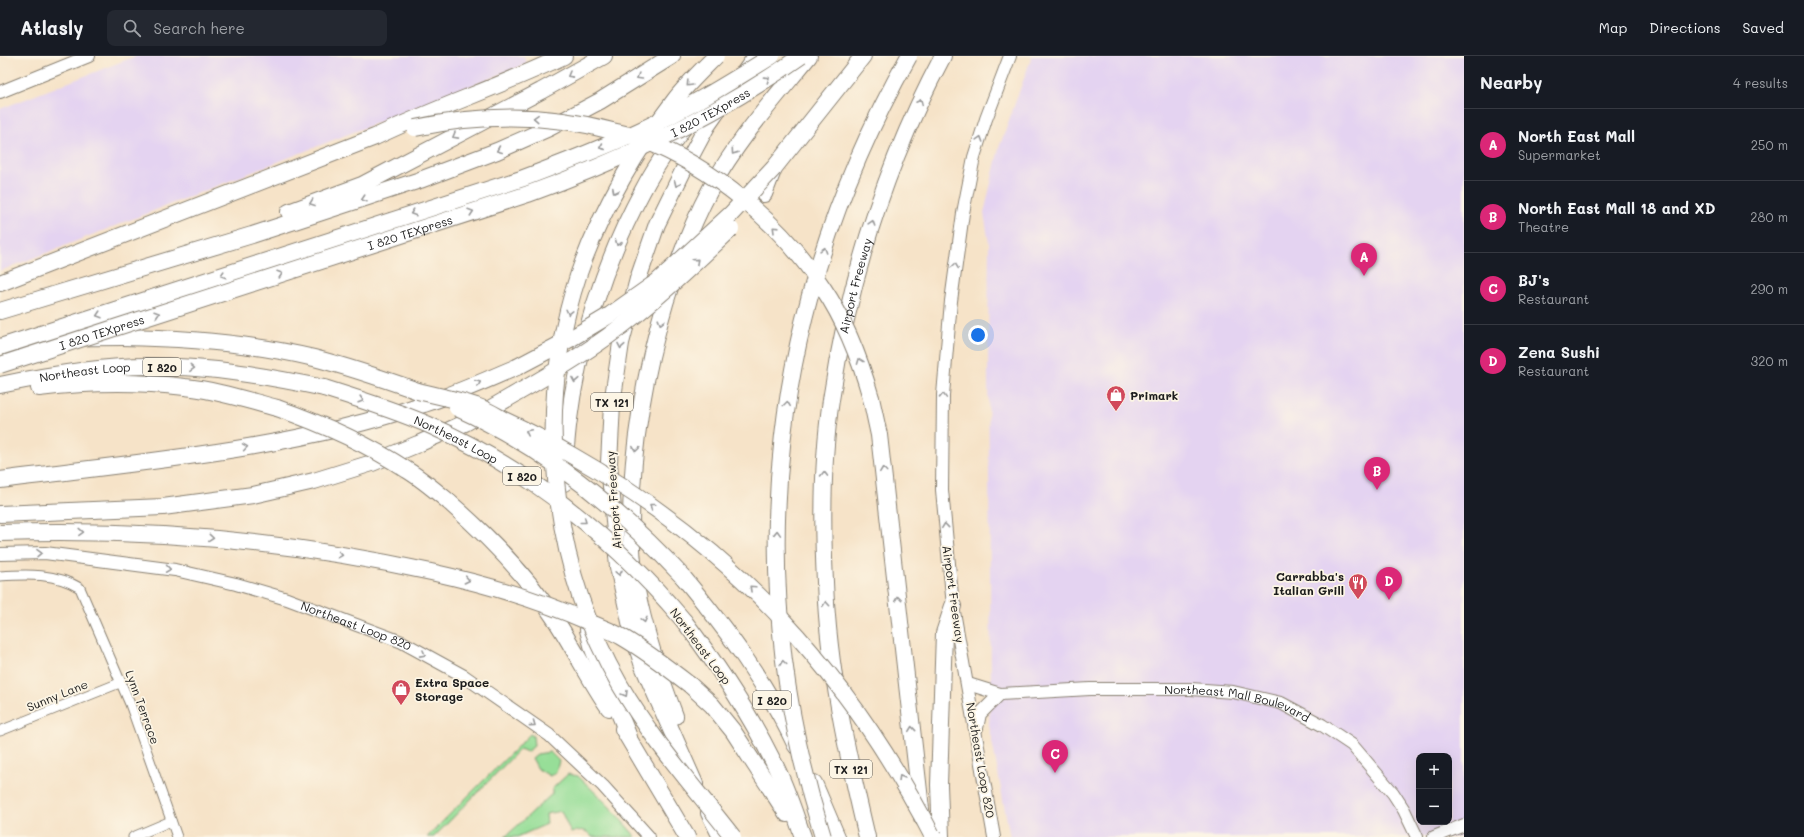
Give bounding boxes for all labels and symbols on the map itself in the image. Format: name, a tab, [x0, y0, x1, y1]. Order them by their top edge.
one-way arrow	[567, 70, 574, 78]
one-way arrow	[636, 72, 643, 80]
one-way arrow	[763, 76, 770, 84]
one-way arrow	[686, 79, 694, 87]
street label: I 820 TEXpress	[668, 84, 753, 141]
one-way arrow	[915, 99, 923, 107]
one-way arrow	[533, 114, 539, 122]
one-way arrow	[452, 131, 459, 139]
one-way arrow	[975, 136, 983, 143]
one-way arrow	[598, 142, 606, 150]
one-way arrow	[496, 145, 504, 153]
one-way arrow	[732, 147, 739, 154]
one-way arrow	[674, 180, 682, 187]
one-way arrow	[612, 186, 620, 194]
one-way arrow	[361, 194, 368, 203]
one-way arrow	[309, 199, 316, 207]
one-way arrow	[467, 208, 474, 217]
one-way arrow	[410, 209, 417, 217]
street label: I 820 TEXpress	[366, 211, 455, 253]
one-way arrow	[867, 220, 876, 227]
one-way arrow	[772, 226, 780, 234]
street label: Airport Freeway	[835, 236, 875, 335]
one-way arrow	[615, 238, 623, 246]
pin: A	[1351, 243, 1377, 276]
one-way arrow	[819, 247, 827, 254]
one-way arrow	[691, 259, 699, 266]
one-way arrow	[950, 263, 959, 270]
one-way arrow	[220, 270, 227, 279]
one-way arrow	[277, 270, 284, 278]
one-way arrow	[565, 308, 573, 315]
one-way arrow	[96, 310, 103, 319]
one-way arrow	[153, 310, 160, 318]
street label: I 820 TEXpress	[57, 311, 146, 353]
one-way arrow	[657, 318, 666, 325]
your location	[968, 325, 988, 345]
one-way arrow	[617, 343, 626, 349]
one-way arrow	[856, 357, 864, 364]
street label: Northeast Loop	[38, 358, 131, 385]
road number: I 820	[143, 358, 181, 376]
one-way arrow	[188, 364, 195, 373]
one-way arrow	[572, 377, 580, 383]
one-way arrow	[474, 380, 482, 388]
shop icon: Primark	[1105, 384, 1127, 412]
place label: Primark	[1130, 387, 1178, 403]
road number: TX 121	[591, 393, 633, 411]
one-way arrow	[939, 393, 948, 399]
one-way arrow	[357, 395, 364, 404]
one-way arrow	[782, 400, 791, 407]
street label: Northeast Loop	[412, 412, 501, 467]
one-way arrow	[525, 429, 533, 436]
one-way arrow	[242, 443, 249, 452]
one-way arrow	[632, 446, 641, 452]
street label: Airport Freeway	[602, 450, 624, 550]
pin: B	[1364, 457, 1390, 490]
road number: I 820	[503, 467, 541, 485]
one-way arrow	[879, 467, 888, 473]
one-way arrow	[820, 471, 828, 477]
one-way arrow	[649, 504, 656, 511]
one-way arrow	[580, 517, 587, 524]
one-way arrow	[941, 523, 950, 529]
one-way arrow	[78, 528, 84, 536]
one-way arrow	[773, 530, 781, 536]
one-way arrow	[208, 534, 214, 543]
street label: Airport Freeway	[939, 544, 969, 644]
one-way arrow	[36, 549, 42, 557]
one-way arrow	[337, 550, 343, 559]
one-way arrow	[165, 564, 171, 573]
pin: D	[1376, 567, 1402, 600]
place label: Carrabba's Italian Grill	[1273, 568, 1344, 598]
one-way arrow	[615, 570, 623, 576]
restaurant icon: Carrabba's Italian Grill	[1347, 572, 1369, 600]
one-way arrow	[464, 576, 470, 584]
one-way arrow	[749, 586, 757, 593]
one-way arrow	[894, 596, 903, 602]
street label: Northeast Loop 820	[299, 597, 415, 654]
one-way arrow	[822, 601, 831, 607]
street label: Northeast Loop	[667, 605, 735, 687]
one-way arrow	[640, 617, 648, 623]
one-way arrow	[419, 649, 427, 656]
one-way arrow	[779, 660, 788, 666]
street label: Lynn Terrace	[122, 668, 164, 746]
place label: Extra Space Storage	[415, 674, 489, 704]
street label: Sunny Lane	[24, 675, 90, 715]
shop icon: Extra Space Storage	[390, 678, 412, 706]
street label: Northeast Mall Boulevard	[1164, 681, 1313, 725]
one-way arrow	[621, 690, 628, 697]
road number: I 820	[753, 691, 791, 709]
street label: Northeast Loop 820	[963, 701, 999, 820]
one-way arrow	[528, 719, 535, 726]
one-way arrow	[908, 726, 917, 732]
pin: C	[1042, 740, 1068, 773]
road number: TX 121	[830, 760, 872, 778]
one-way arrow	[898, 775, 905, 782]

